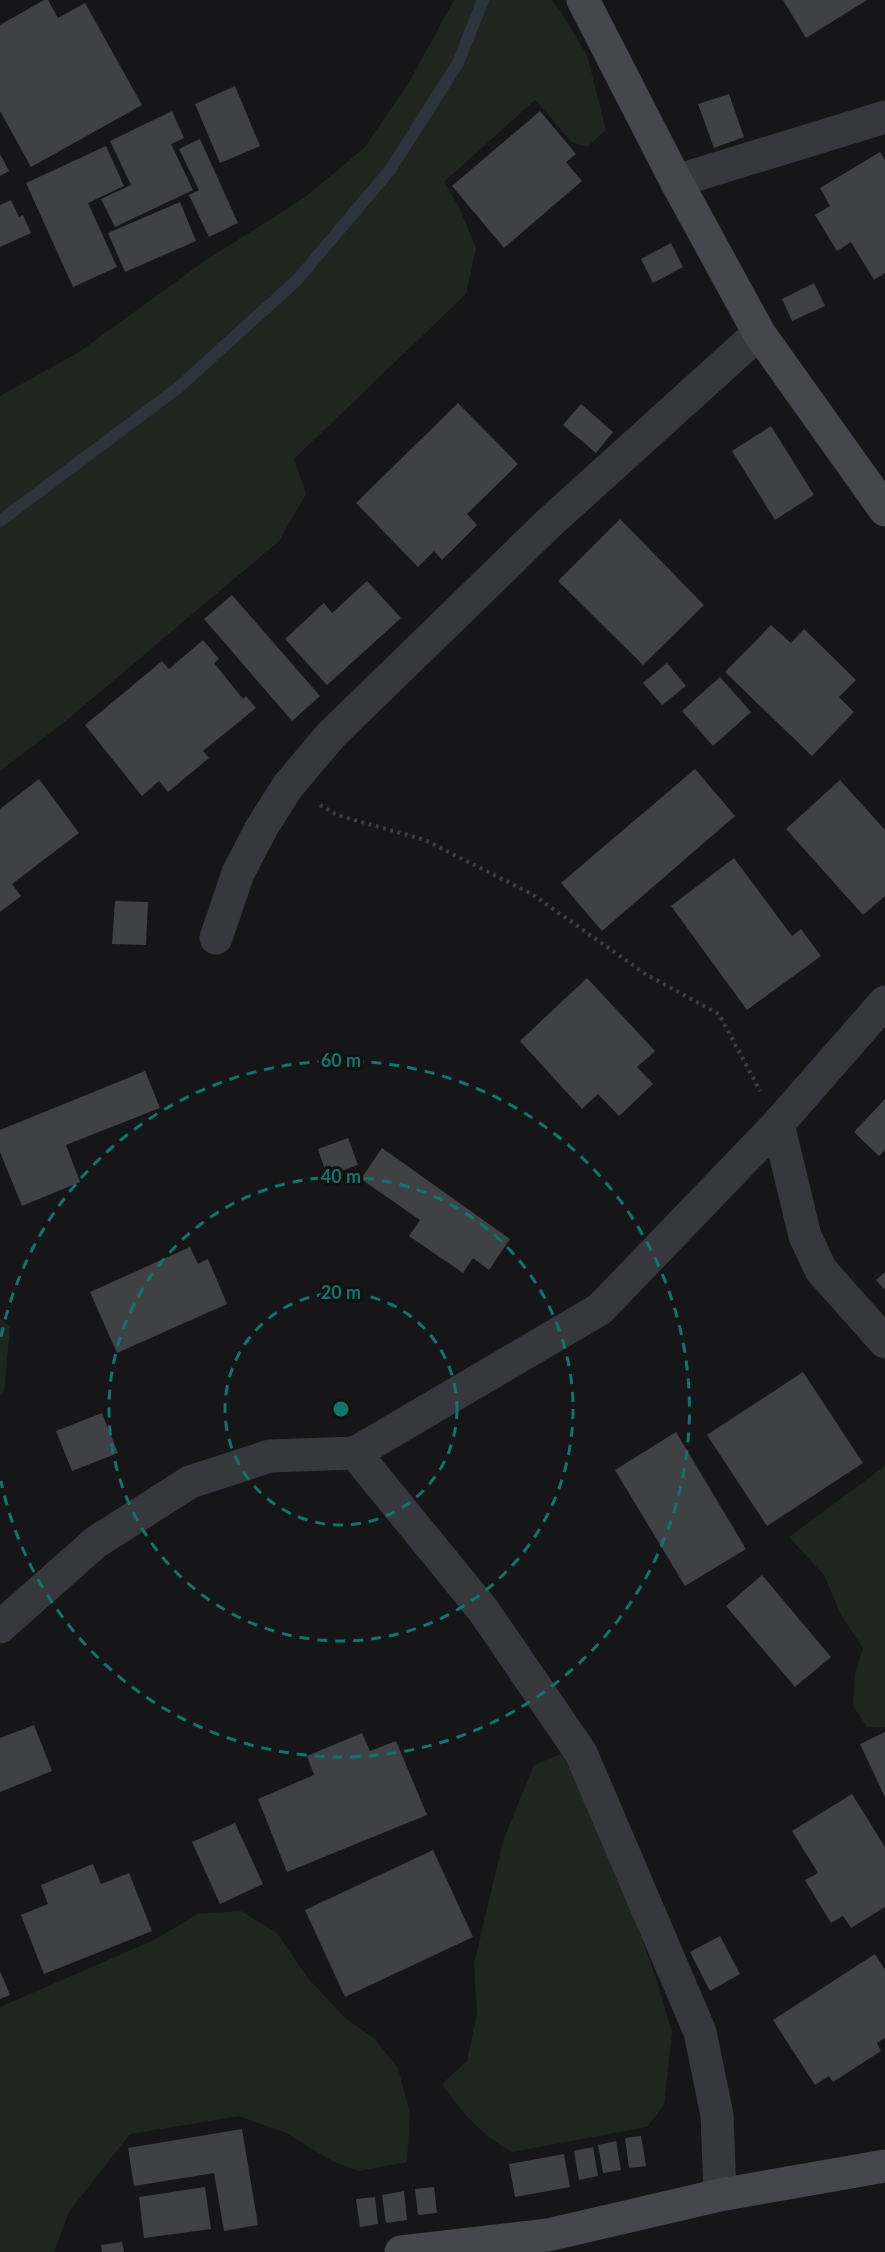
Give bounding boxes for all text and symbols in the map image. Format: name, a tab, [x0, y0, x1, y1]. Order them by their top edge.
text: 60 m	[321, 1049, 361, 1071]
text: 40 m	[321, 1165, 361, 1187]
text: 20 m	[321, 1281, 361, 1303]
centre of rings	[331, 1399, 351, 1419]

